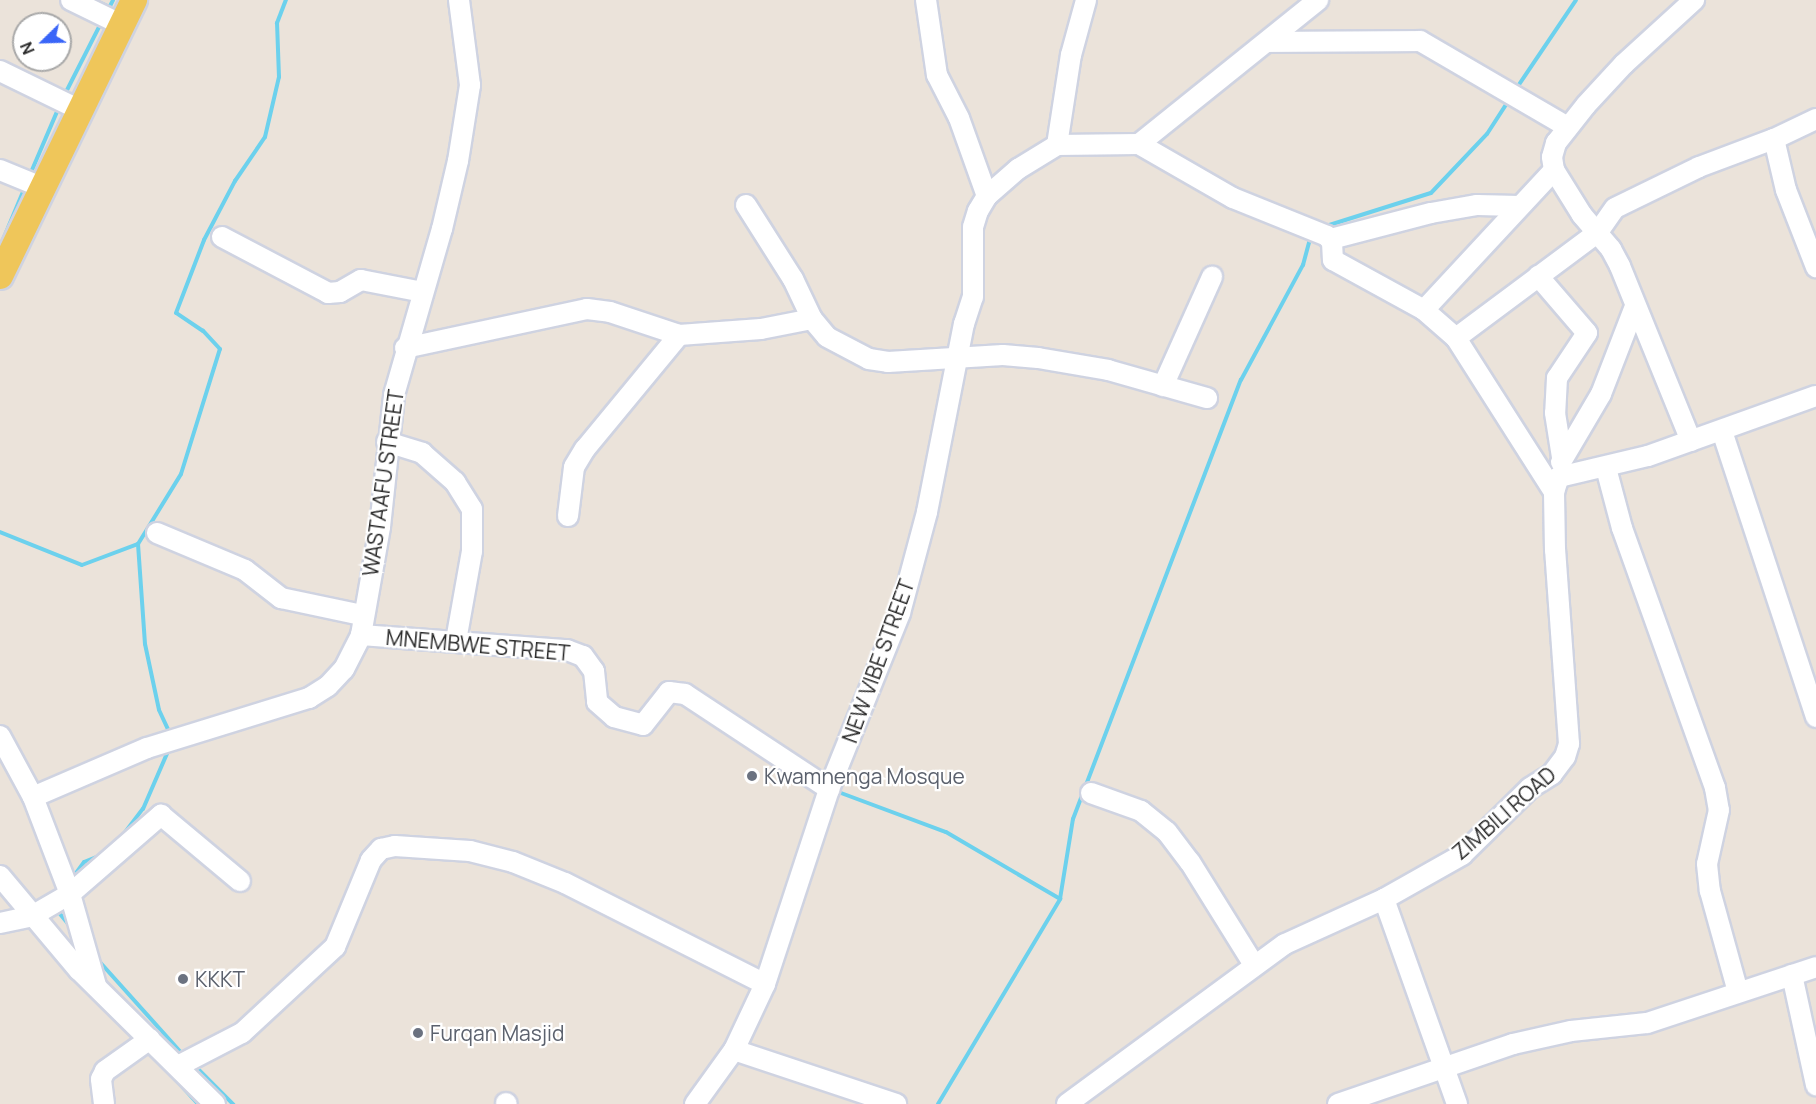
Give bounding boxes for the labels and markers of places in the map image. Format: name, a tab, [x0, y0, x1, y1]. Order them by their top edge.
place label: Kwamnenga Mosque	[764, 763, 965, 789]
marker: Kwamnenga Mosque	[745, 769, 759, 783]
place label: KKKT	[195, 966, 245, 992]
marker: KKKT	[176, 972, 190, 986]
place label: Furqan Masjid	[430, 1020, 564, 1046]
marker: Furqan Masjid	[411, 1026, 425, 1040]

